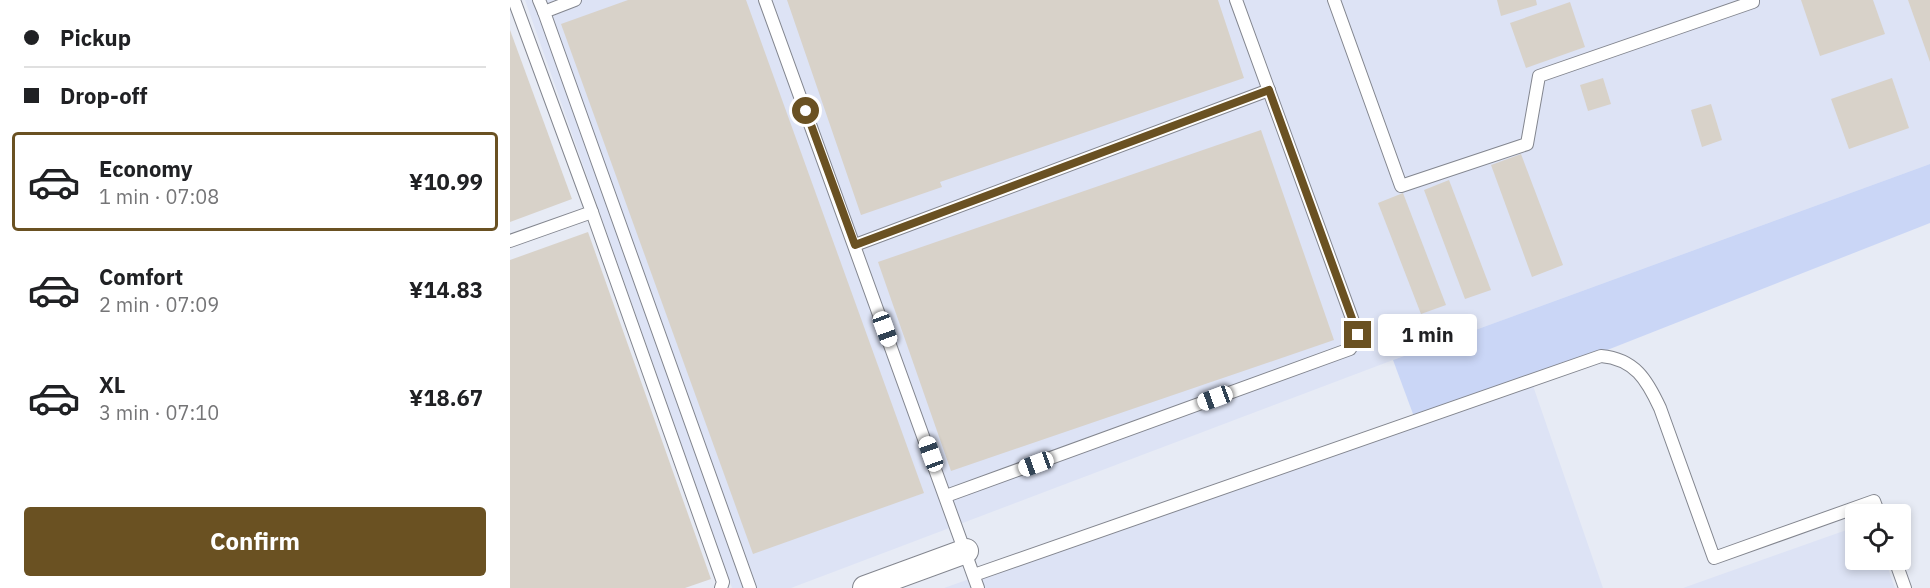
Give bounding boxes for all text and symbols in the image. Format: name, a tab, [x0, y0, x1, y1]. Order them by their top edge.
text: Pickup	[60, 23, 131, 52]
text: Drop-off	[60, 81, 147, 110]
route start	[792, 97, 819, 124]
text: Economy	[99, 154, 193, 183]
icon: car	[27, 155, 81, 209]
text: ¥10.99	[409, 167, 483, 196]
text: 1 min · 07:08	[99, 183, 219, 210]
text: Comfort	[99, 262, 183, 291]
icon: car	[27, 263, 81, 317]
text: ¥14.83	[409, 275, 483, 304]
text: 2 min · 07:09	[99, 291, 219, 318]
car	[870, 309, 900, 349]
callout: 1 min	[1379, 314, 1478, 356]
route end	[1344, 321, 1371, 348]
text: 1 min	[1401, 321, 1454, 348]
text: XL	[99, 370, 125, 399]
icon: car	[27, 371, 81, 425]
text: ¥18.67	[409, 383, 483, 412]
car	[1195, 383, 1235, 413]
text: 3 min · 07:10	[99, 399, 219, 426]
car	[916, 434, 946, 474]
car	[1016, 449, 1056, 479]
map controls	[1845, 504, 1911, 570]
button: locate	[1845, 504, 1911, 570]
button: Confirm	[24, 507, 486, 576]

